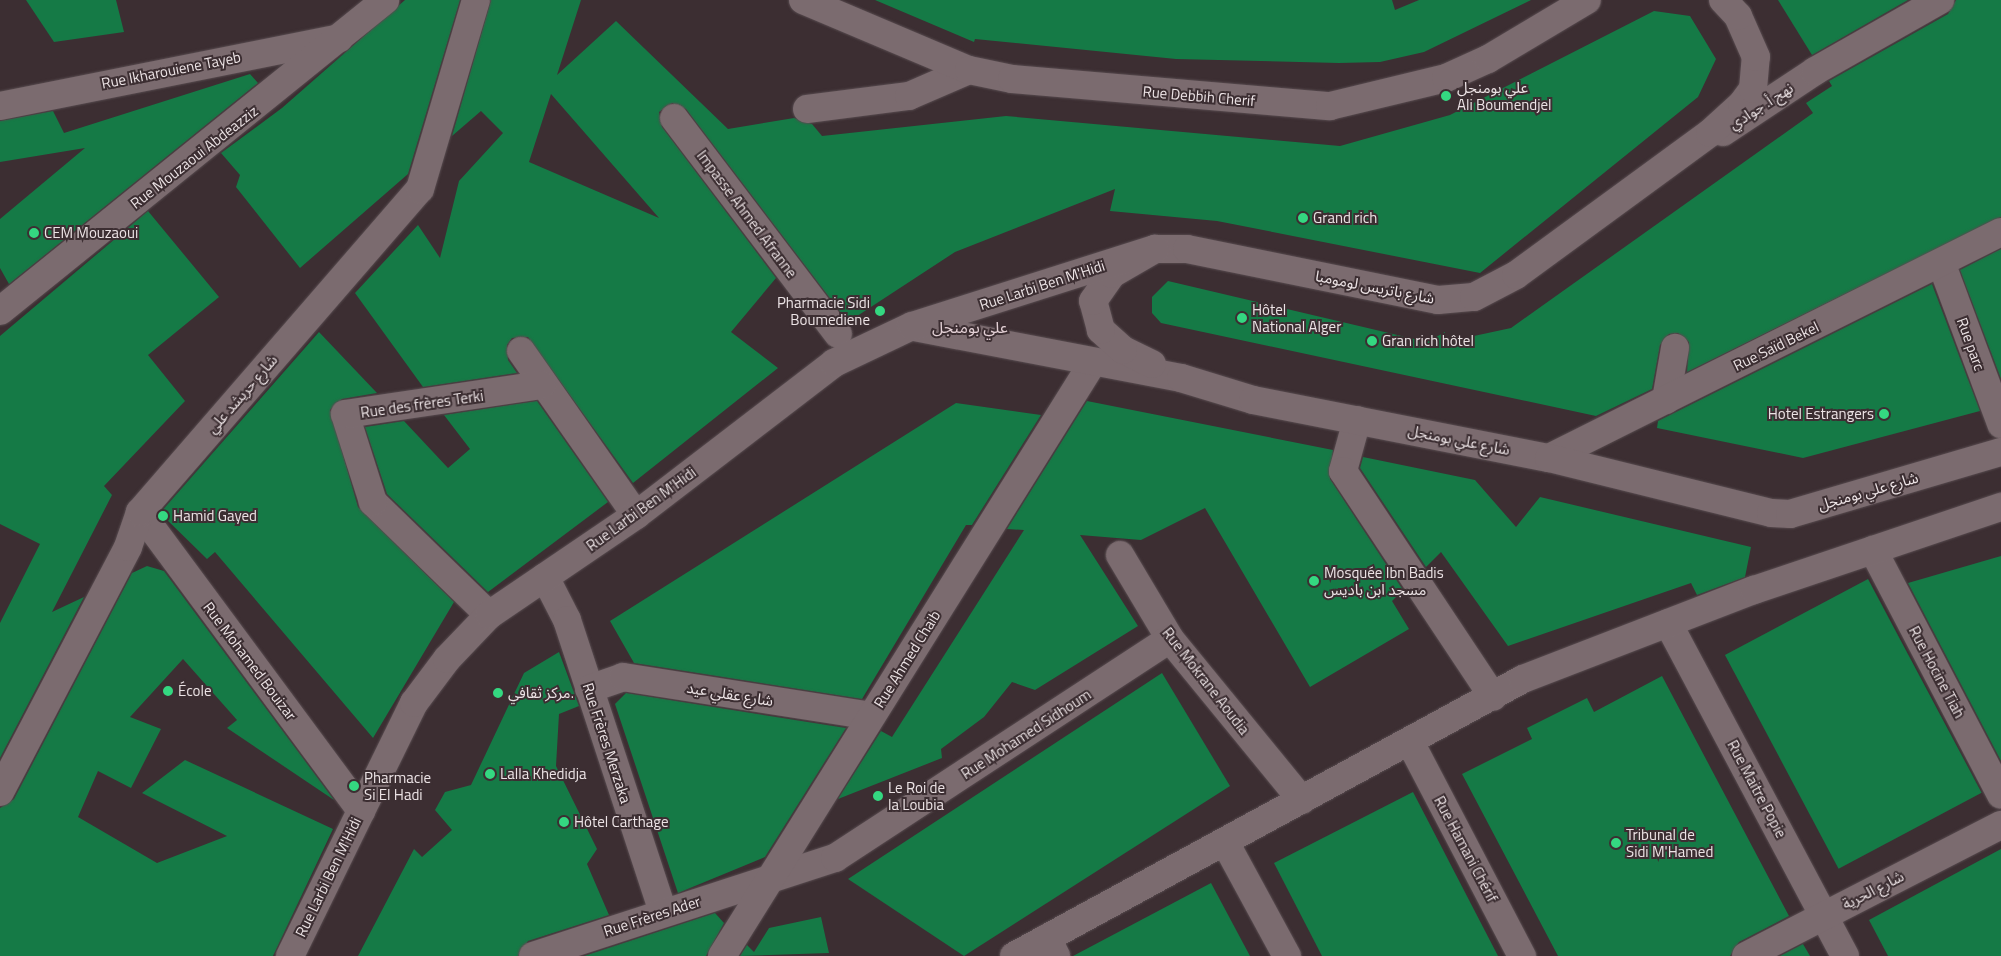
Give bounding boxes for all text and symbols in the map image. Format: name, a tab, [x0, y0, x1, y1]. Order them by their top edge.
street label: Rue Ikharouiene Tayeb	[100, 48, 242, 92]
place label: علي بومنجل Ali Boumendjel	[1457, 78, 1552, 113]
street label: نهج أ. جوادي	[1726, 79, 1796, 133]
street label: Rue Debbih Cherif	[1142, 82, 1256, 110]
marker: علي بومنجل Ali Boumendjel	[1439, 89, 1453, 103]
street label: Rue Mouzaoui Abdeazziz	[127, 102, 261, 212]
street label: Impasse Ahmed Afranne	[693, 147, 801, 281]
place label: Grand rich	[1313, 209, 1377, 227]
marker: Grand rich	[1297, 212, 1309, 224]
place label: CEM Mouzaoui	[44, 224, 138, 242]
marker: CEM Mouzaoui	[28, 227, 40, 239]
street label: Rue Larbi Ben M'Hidi	[977, 256, 1107, 314]
street label: شارع باتريس لومومبا	[1314, 267, 1436, 307]
place label: Pharmacie Sidi Boumediene	[777, 293, 870, 328]
place label: Hôtel National Alger	[1252, 300, 1341, 335]
marker: Pharmacie Sidi Boumediene	[874, 305, 886, 317]
marker: Hôtel National Alger	[1236, 312, 1248, 324]
street label: Rue parc	[1953, 315, 1989, 373]
district label: علي بومنجل	[932, 317, 1008, 337]
street label: Rue Saïd Bekel	[1730, 318, 1822, 374]
place label: Gran rich hôtel	[1382, 332, 1474, 350]
marker: Gran rich hôtel	[1366, 335, 1378, 347]
street label: شارع حريشد علي	[203, 351, 281, 437]
street label: Rue des frères Terki	[359, 386, 485, 422]
place label: Hotel Estrangers	[1768, 405, 1874, 423]
marker: Hotel Estrangers	[1878, 408, 1890, 420]
street label: شارع علي بومنجل	[1406, 421, 1512, 459]
street label: Rue Larbi Ben M'Hidi	[583, 463, 699, 555]
street label: شارع علي بومنجل	[1816, 468, 1920, 514]
place label: Hamid Gayed	[173, 507, 257, 525]
marker: Hamid Gayed	[157, 510, 169, 522]
place label: Mosquée Ibn Badis مسجد ابن باديس	[1324, 563, 1444, 598]
marker: Mosquée Ibn Badis مسجد ابن باديس	[1308, 575, 1320, 587]
street label: Rue Mohamed Bouizar	[200, 598, 300, 724]
street label: Rue Ahmed Chaib	[870, 607, 944, 711]
street label: Rue Hocine Tiah	[1905, 623, 1969, 721]
street label: Rue Mokrane Aoudia	[1159, 624, 1253, 738]
street label: شارع عقلي عيد	[685, 678, 775, 710]
street label: Rue Frères Merzaka	[579, 681, 635, 805]
place label: École	[178, 682, 212, 700]
place label: مركز ثقافي.	[508, 684, 574, 702]
marker: École	[162, 685, 174, 697]
street label: Rue Mohamed Sidhoum	[958, 685, 1094, 783]
marker: مركز ثقافي.	[492, 687, 504, 699]
street label: Rue Maitre Popie	[1724, 737, 1790, 841]
place label: Lalla Khedidja	[500, 765, 587, 783]
place label: Pharmacie Si El Hadi	[364, 768, 431, 803]
marker: Lalla Khedidja	[484, 768, 496, 780]
place label: Le Roi de la Loubia	[888, 778, 945, 813]
marker: Pharmacie Si El Hadi	[348, 780, 360, 792]
marker: Le Roi de la Loubia	[872, 790, 884, 802]
street label: Rue Hamani Chérif	[1430, 793, 1502, 905]
place label: Hôtel Carthage	[574, 813, 668, 831]
street label: Rue Larbi Ben M'Hidi	[291, 814, 365, 940]
marker: Hôtel Carthage	[558, 816, 570, 828]
place label: Tribunal de Sidi M'Hamed	[1626, 825, 1713, 860]
marker: Tribunal de Sidi M'Hamed	[1610, 837, 1622, 849]
street label: شارع الحرية	[1839, 867, 1907, 913]
street label: Rue Frères Ader	[601, 892, 703, 940]

